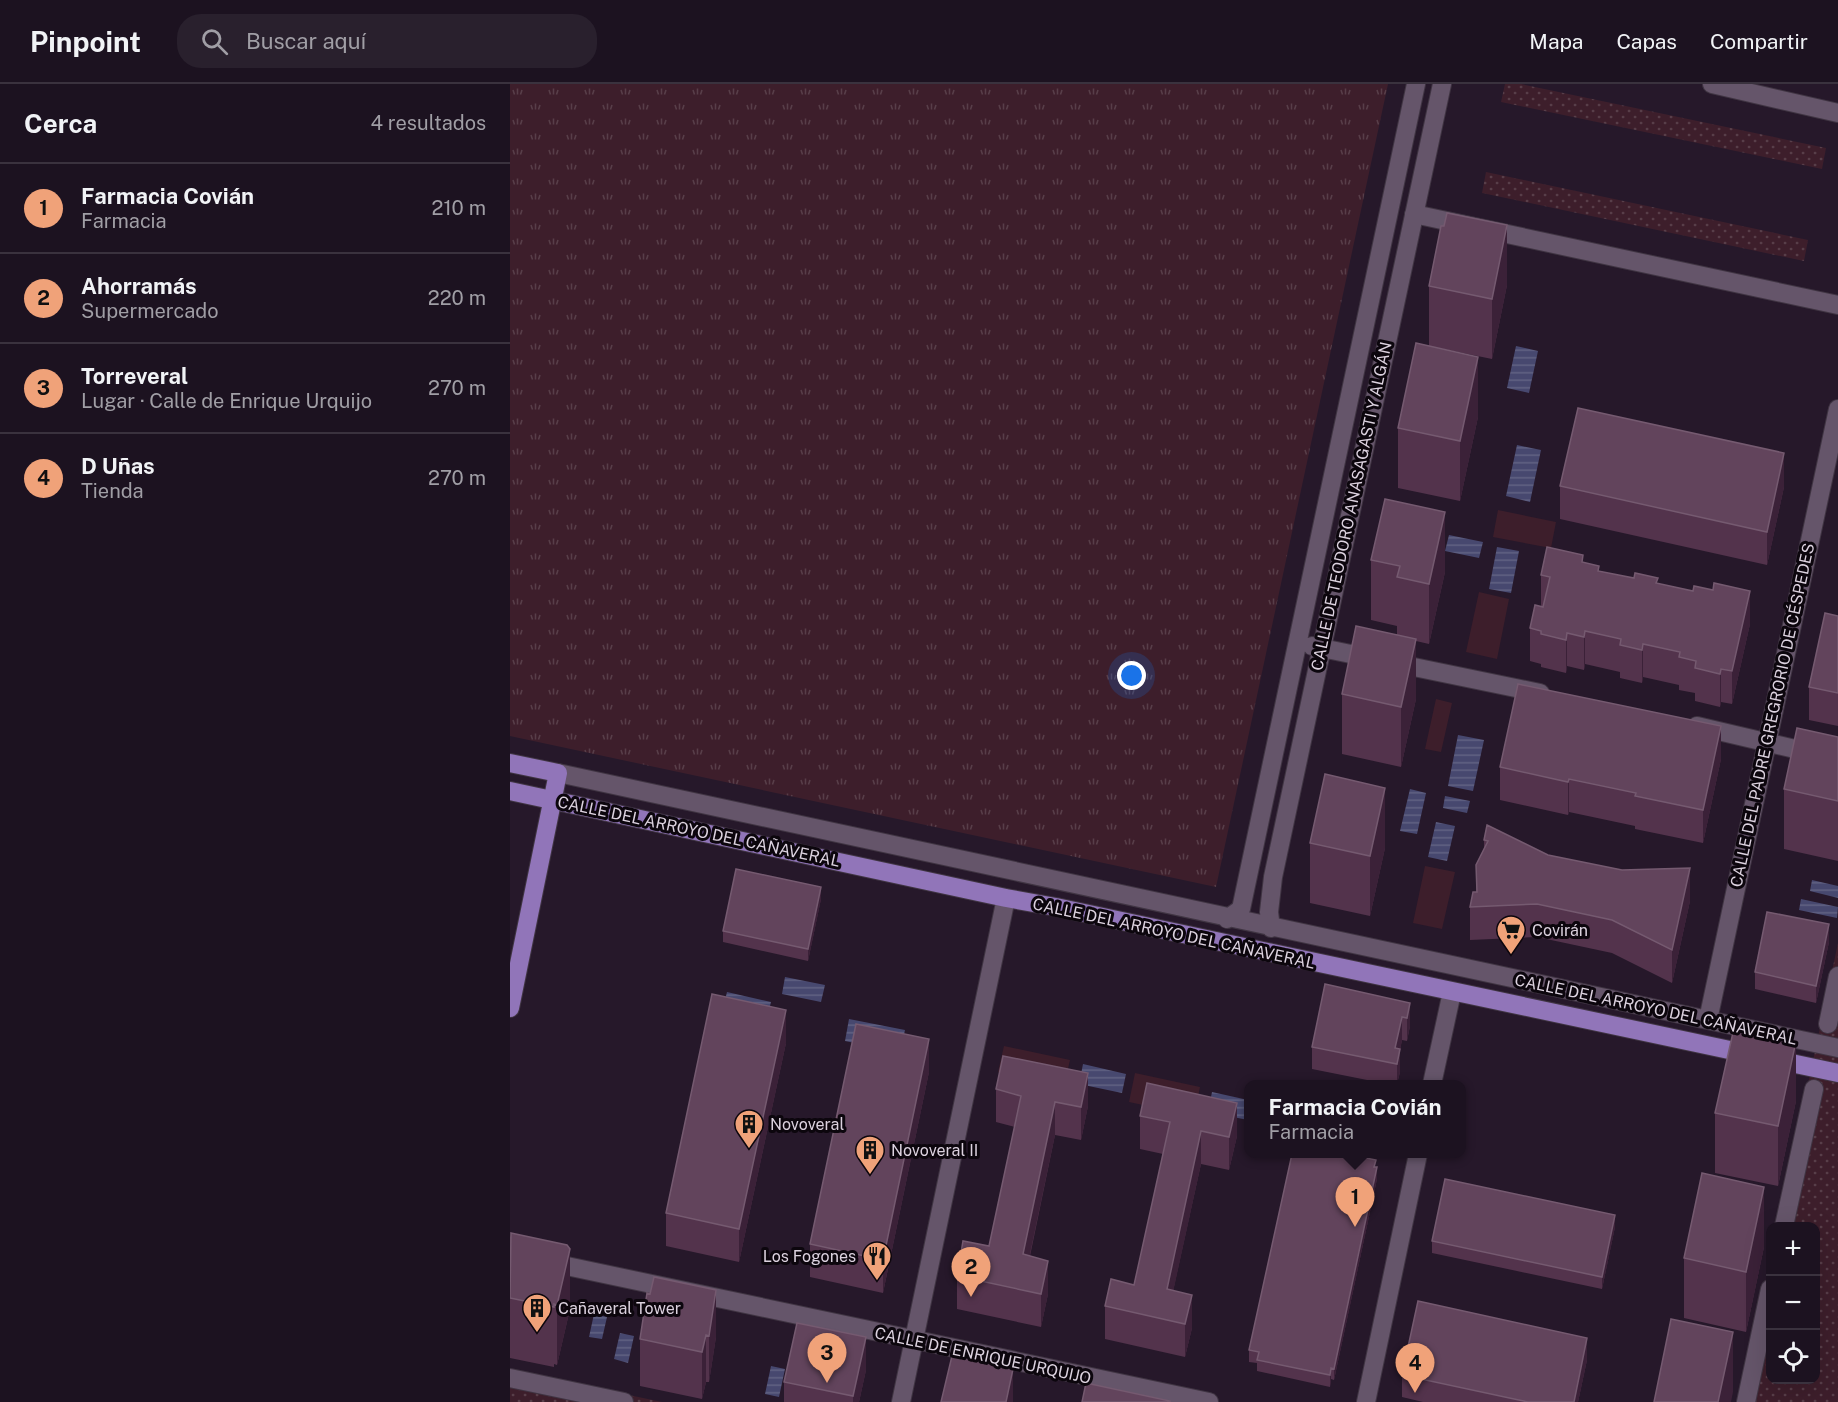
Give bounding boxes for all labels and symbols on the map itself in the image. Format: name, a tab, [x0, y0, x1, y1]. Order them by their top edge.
street label: CALLE DE TEODORO ANASAGASTI Y ALGÁN	[1306, 340, 1396, 672]
street label: CALLE DEL PADRE GREGRORIO DE CÉSPEDES	[1726, 541, 1818, 889]
your location	[1117, 661, 1146, 690]
street label: CALLE DEL ARROYO DEL CAÑAVERAL	[556, 791, 842, 871]
street label: CALLE DEL ARROYO DEL CAÑAVERAL	[1031, 893, 1317, 973]
supermarket icon: Covirán	[1495, 914, 1527, 956]
place label: Covirán	[1532, 921, 1588, 940]
street label: CALLE DEL ARROYO DEL CAÑAVERAL	[1513, 969, 1799, 1049]
building icon: Novoveral	[733, 1108, 765, 1150]
place label: Novoveral	[770, 1115, 844, 1134]
building icon: Novoveral II	[854, 1134, 886, 1176]
place label: Novoveral II	[891, 1141, 978, 1160]
pin: 1	[1336, 1178, 1374, 1227]
restaurant icon: Los Fogones	[861, 1240, 893, 1282]
place label: Los Fogones	[763, 1247, 856, 1266]
pin: 2	[952, 1248, 990, 1297]
building icon: Cañaveral Tower	[521, 1292, 553, 1334]
place label: Cañaveral Tower	[558, 1299, 681, 1318]
street label: CALLE DE ENRIQUE URQUIJO	[873, 1323, 1093, 1388]
pin: 3	[808, 1334, 846, 1383]
pin: 4	[1396, 1344, 1434, 1393]

